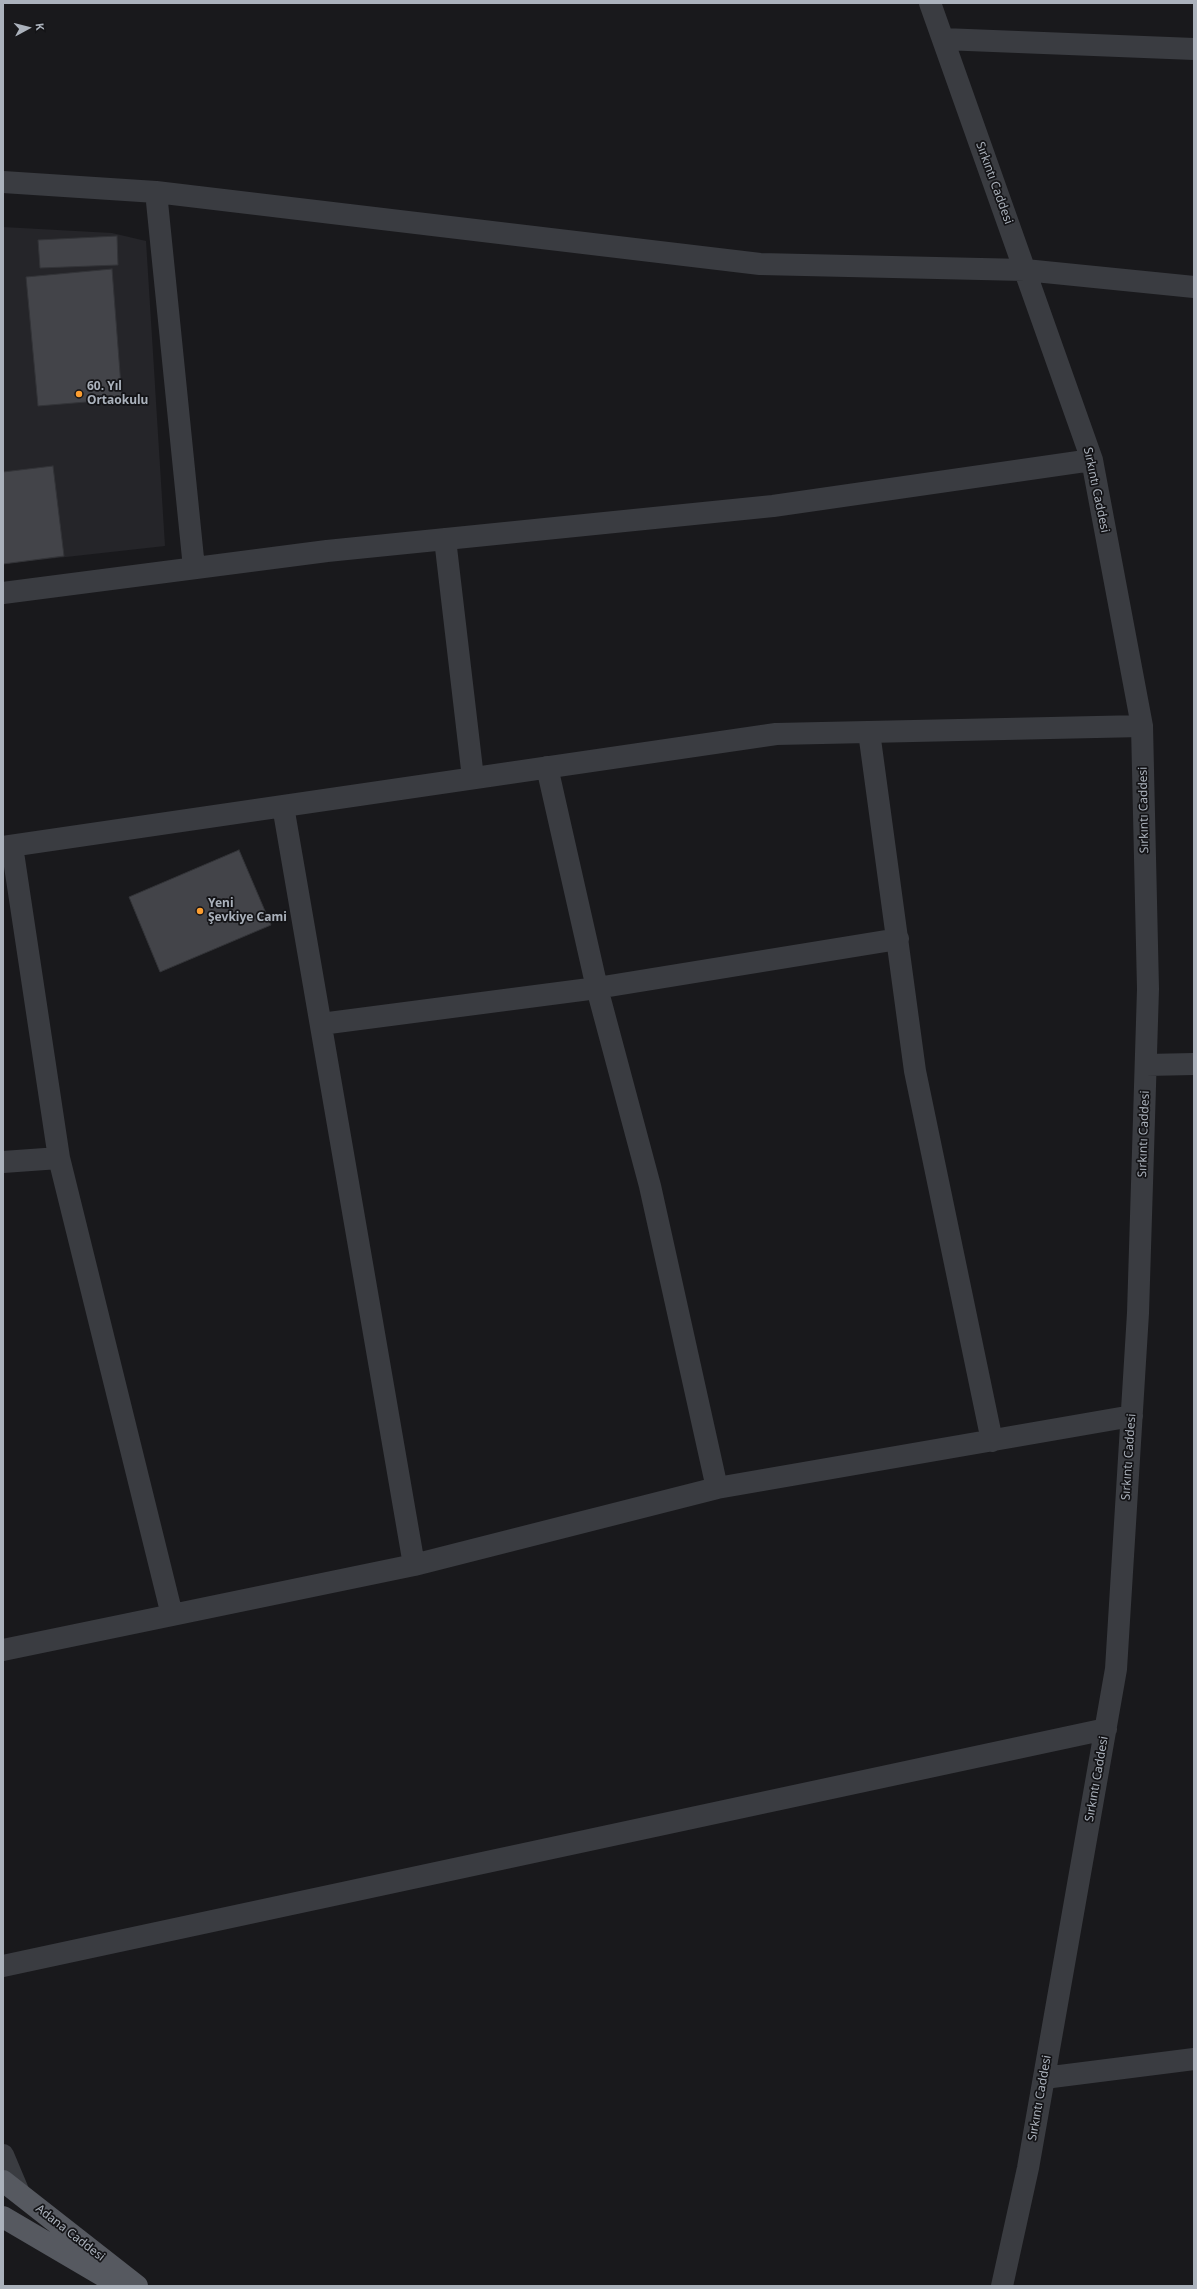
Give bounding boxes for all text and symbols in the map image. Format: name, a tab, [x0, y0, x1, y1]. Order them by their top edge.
north arrow	[8, 8, 48, 48]
text: K	[33, 22, 48, 31]
street label: Sırkıntı Caddesi	[972, 140, 1016, 226]
place label: 60. Yıl Ortaokulu	[87, 380, 148, 408]
marker: 60. Yıl Ortaokulu	[74, 389, 84, 399]
street label: Sırkıntı Caddesi	[1080, 446, 1112, 534]
street label: Sırkıntı Caddesi	[1136, 766, 1152, 854]
place label: Yeni Şevkiye Cami	[208, 897, 287, 925]
marker: Yeni Şevkiye Cami	[195, 906, 205, 916]
street label: Sırkıntı Caddesi	[1135, 1090, 1153, 1178]
street label: Sırkıntı Caddesi	[1119, 1413, 1139, 1501]
street label: Sırkıntı Caddesi	[1082, 1735, 1112, 1823]
street label: Sırkıntı Caddesi	[1025, 2054, 1055, 2142]
street label: Adana Caddesi	[33, 2202, 107, 2264]

